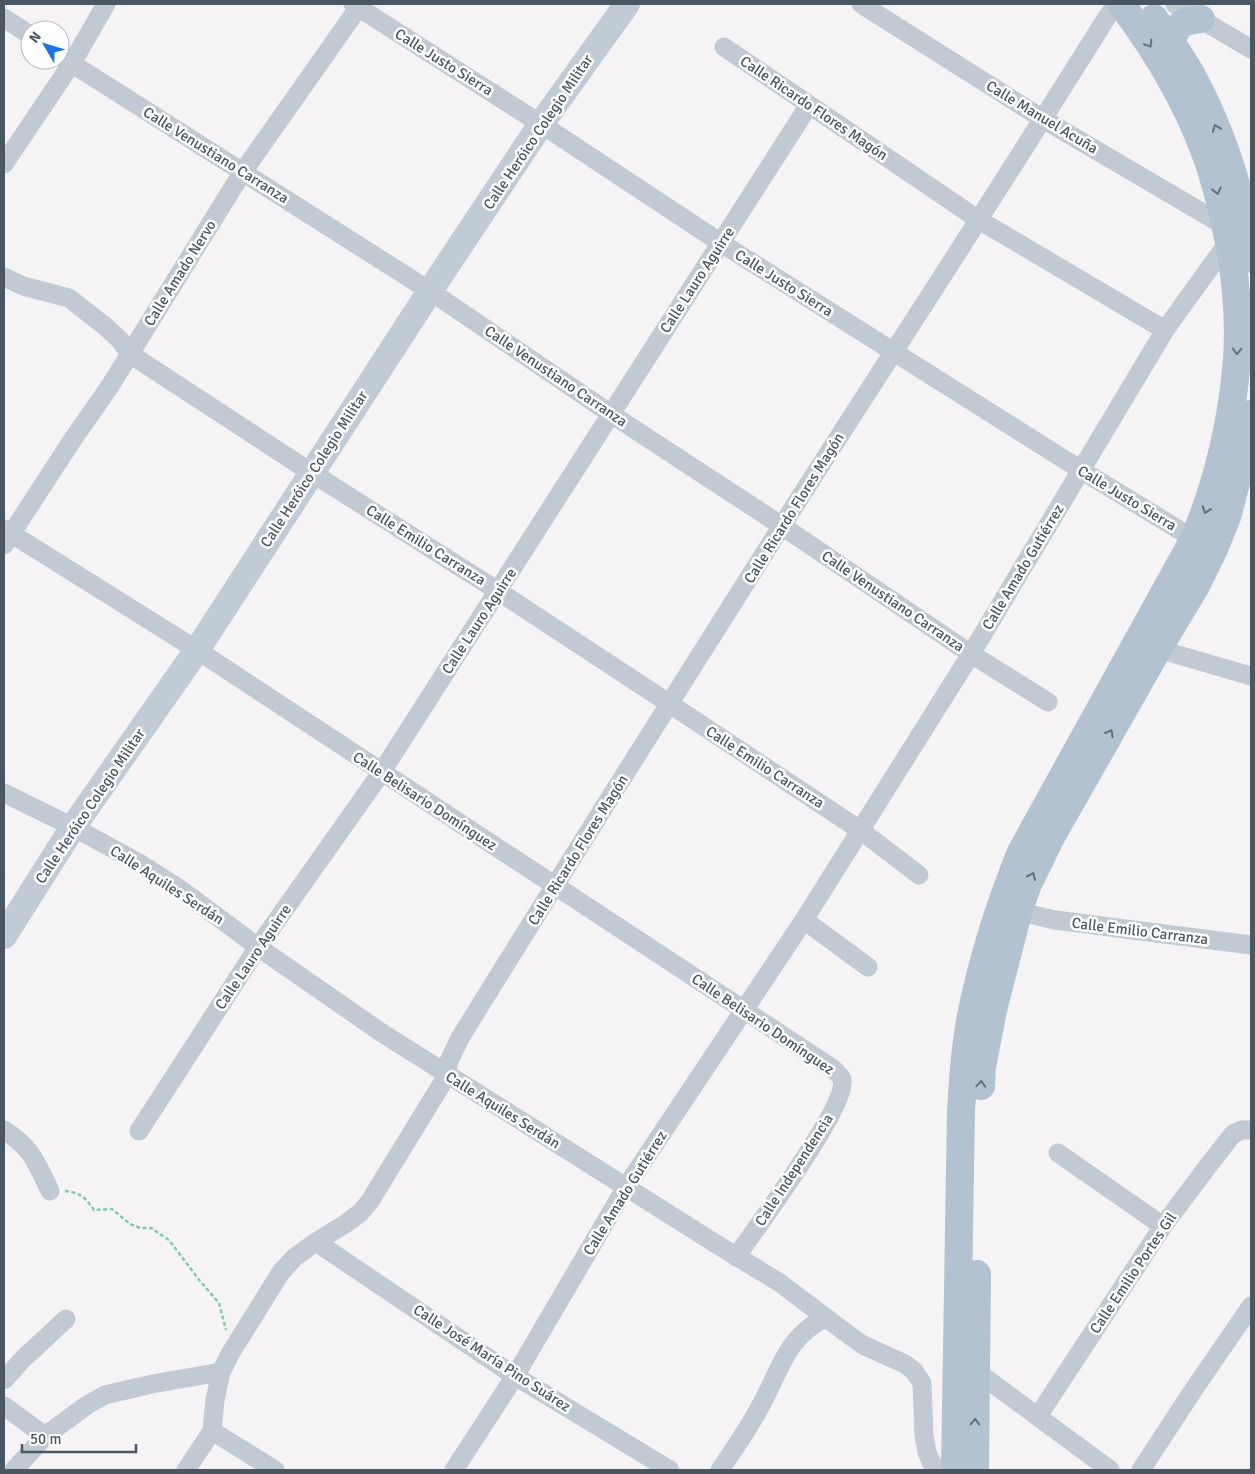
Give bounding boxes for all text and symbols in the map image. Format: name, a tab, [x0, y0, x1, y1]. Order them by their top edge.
north arrow	[20, 20, 70, 70]
street label: Calle Justo Sierra	[392, 25, 496, 99]
text: N	[25, 28, 45, 46]
one-way arrow	[1143, 38, 1152, 47]
street label: Calle Heróico Colegio Militar	[479, 51, 597, 213]
street label: Calle Ricardo Flores Magón	[737, 52, 891, 164]
street label: Calle Manuel Acuña	[983, 77, 1101, 157]
street label: Calle Venustiano Carranza	[140, 103, 292, 207]
one-way arrow	[1212, 124, 1222, 133]
one-way arrow	[1211, 186, 1222, 195]
street label: Calle Amado Nervo	[140, 216, 220, 329]
street label: Calle Lauro Aguirre	[656, 223, 738, 337]
street label: Calle Justo Sierra	[732, 246, 836, 320]
street label: Calle Venustiano Carranza	[481, 322, 631, 430]
one-way arrow	[1232, 348, 1242, 355]
street label: Calle Heróico Colegio Militar	[257, 387, 372, 551]
street label: Calle Ricardo Flores Magón	[740, 429, 848, 587]
street label: Calle Justo Sierra	[1074, 461, 1180, 535]
street label: Calle Emilio Carranza	[363, 501, 489, 589]
street label: Calle Amado Gutiérrez	[978, 501, 1068, 633]
one-way arrow	[1202, 505, 1212, 514]
street label: Calle Venustiano Carranza	[818, 547, 968, 655]
street label: Calle Lauro Aguirre	[438, 564, 520, 678]
street label: Calle Emilio Carranza	[702, 722, 828, 812]
street label: Calle Heróico Colegio Militar	[31, 725, 149, 887]
one-way arrow	[1103, 730, 1113, 739]
street label: Calle Belisario Domínguez	[350, 748, 501, 854]
street label: Calle Ricardo Flores Magón	[524, 771, 632, 929]
street label: Calle Aquiles Serdán	[107, 842, 227, 928]
one-way arrow	[1026, 872, 1036, 881]
street label: Calle Lauro Aguirre	[211, 901, 295, 1013]
street label: Calle Emilio Carranza	[1071, 914, 1209, 948]
street label: Calle Belisario Domínguez	[688, 970, 838, 1079]
street label: Calle Aquiles Serdán	[442, 1067, 564, 1153]
one-way arrow	[976, 1080, 987, 1088]
street label: Calle Independencia	[751, 1111, 837, 1229]
street label: Calle Amado Gutiérrez	[579, 1127, 671, 1259]
street label: Calle Emilio Portes Gil	[1086, 1209, 1180, 1337]
street label: Calle José María Pino Suárez	[410, 1300, 574, 1416]
one-way arrow	[970, 1417, 980, 1425]
scale bar	[22, 1422, 136, 1454]
text: 50 m	[30, 1430, 61, 1448]

